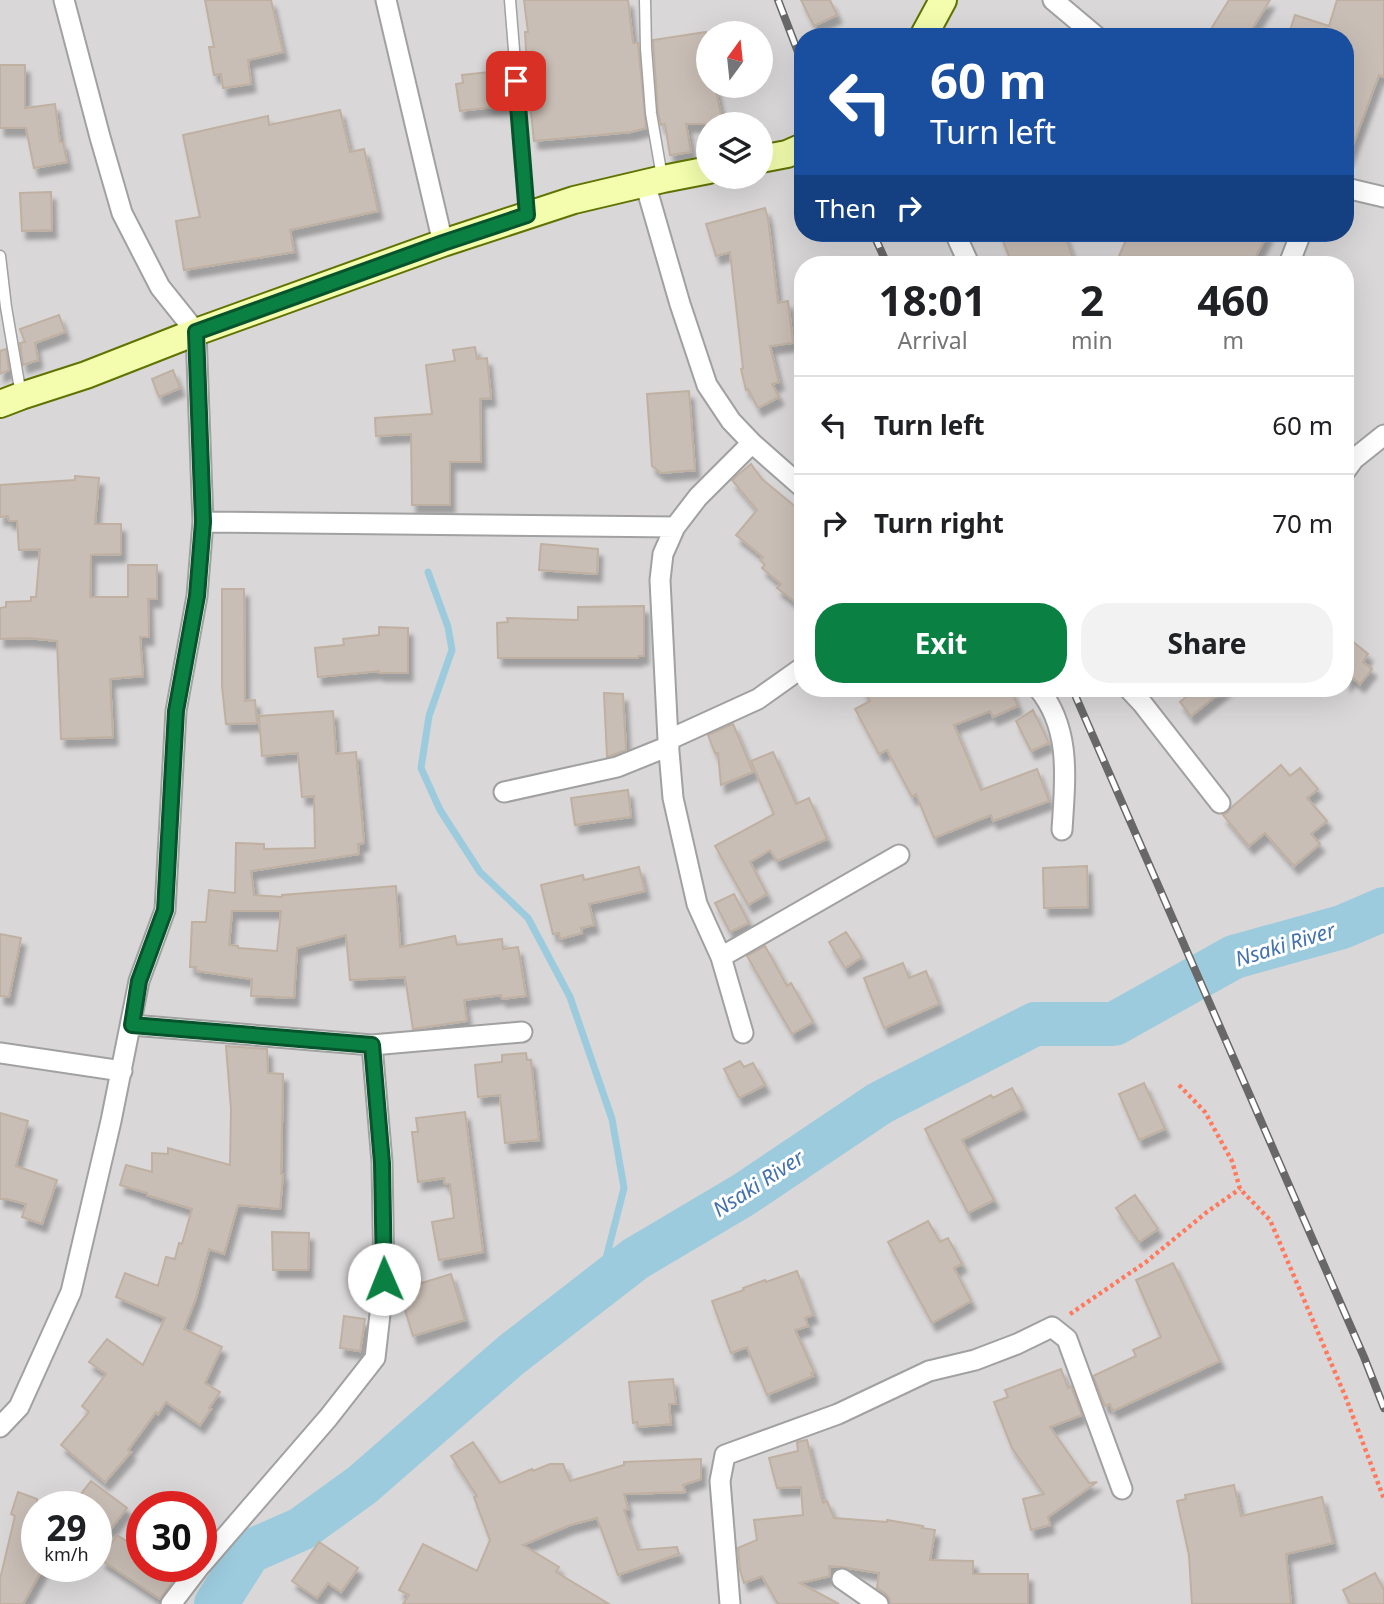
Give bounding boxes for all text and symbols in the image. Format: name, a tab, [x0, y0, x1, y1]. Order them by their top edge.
north arrow	[696, 21, 774, 98]
map controls	[696, 21, 773, 189]
text: 60 m	[930, 47, 1047, 113]
pin	[486, 51, 546, 111]
icon: left	[815, 56, 906, 147]
icon: arrive	[497, 62, 535, 100]
text: Turn left	[930, 110, 1056, 153]
button: layers	[696, 112, 773, 189]
icon: right	[890, 189, 928, 227]
text: Then	[815, 190, 876, 226]
text: 18:01	[879, 271, 986, 328]
text: 2	[1080, 271, 1104, 328]
text: 460	[1197, 271, 1269, 328]
text: Arrival	[897, 324, 968, 356]
text: min	[1071, 324, 1113, 356]
text: m	[1223, 324, 1244, 356]
icon: left	[815, 406, 853, 444]
text: Turn left	[874, 407, 985, 443]
text: 60 m	[1272, 407, 1333, 443]
icon: right	[815, 504, 853, 542]
text: Turn right	[874, 505, 1004, 541]
text: 70 m	[1272, 505, 1333, 541]
button: Exit	[815, 603, 1067, 683]
button: Share	[1081, 603, 1333, 683]
water label: Nsaki River	[1232, 915, 1340, 972]
water label: Nsaki River	[707, 1142, 810, 1223]
position arrow	[347, 1242, 421, 1316]
speed limit sign: 30	[126, 1491, 217, 1582]
text: 29	[46, 1504, 87, 1551]
text: km/h	[44, 1542, 89, 1566]

